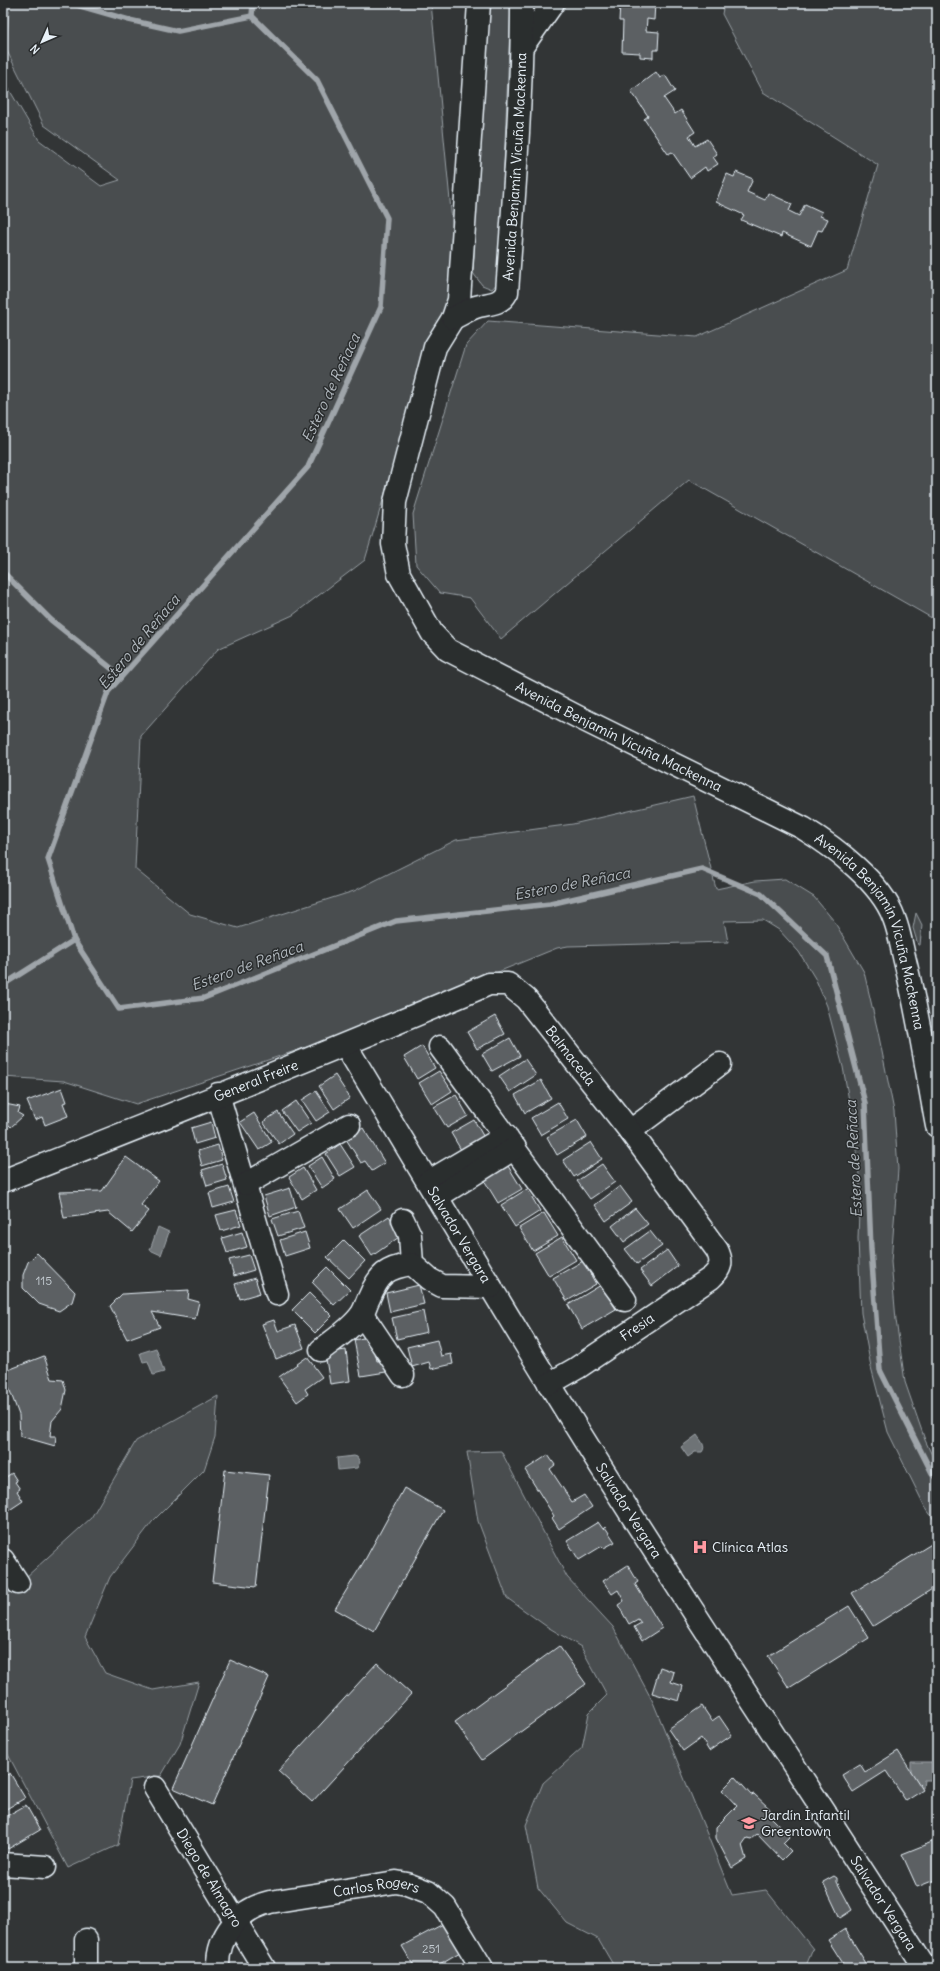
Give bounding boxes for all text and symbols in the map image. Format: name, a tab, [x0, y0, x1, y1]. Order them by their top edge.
north arrow	[22, 22, 62, 62]
text: N	[27, 41, 43, 57]
street label: Avenida Benjamín Vicuña Mackenna	[499, 52, 530, 282]
water label: Estero de Reñaca	[297, 329, 365, 445]
water label: Estero de Reñaca	[94, 589, 185, 693]
street label: Avenida Benjamín Vicuña Mackenna	[512, 677, 725, 796]
street label: Avenida Benjamín Vicuña Mackenna	[811, 829, 929, 1031]
water label: Estero de Reñaca	[512, 863, 633, 904]
water label: Estero de Reñaca	[188, 936, 307, 995]
street label: Balmaceda	[542, 1022, 600, 1089]
street label: General Freire	[211, 1056, 301, 1106]
water label: Estero de Reñaca	[841, 1098, 866, 1218]
street label: Salvador Vergara	[423, 1183, 495, 1286]
house number: 115	[36, 1273, 52, 1288]
street label: Fresia	[616, 1309, 658, 1345]
street label: Salvador Vergara	[592, 1460, 666, 1562]
hospital icon: Clínica Atlas	[691, 1538, 709, 1556]
place label: Clínica Atlas	[712, 1538, 788, 1556]
place label: Jardín Infantil Greentown	[761, 1806, 850, 1840]
school or university icon: Jardín Infantil Greentown	[740, 1814, 758, 1832]
street label: Diego de Almagro	[173, 1825, 246, 1931]
street label: Salvador Vergara	[846, 1852, 921, 1954]
street label: Carlos Rogers	[332, 1873, 422, 1901]
house number: 251	[422, 1941, 440, 1956]

